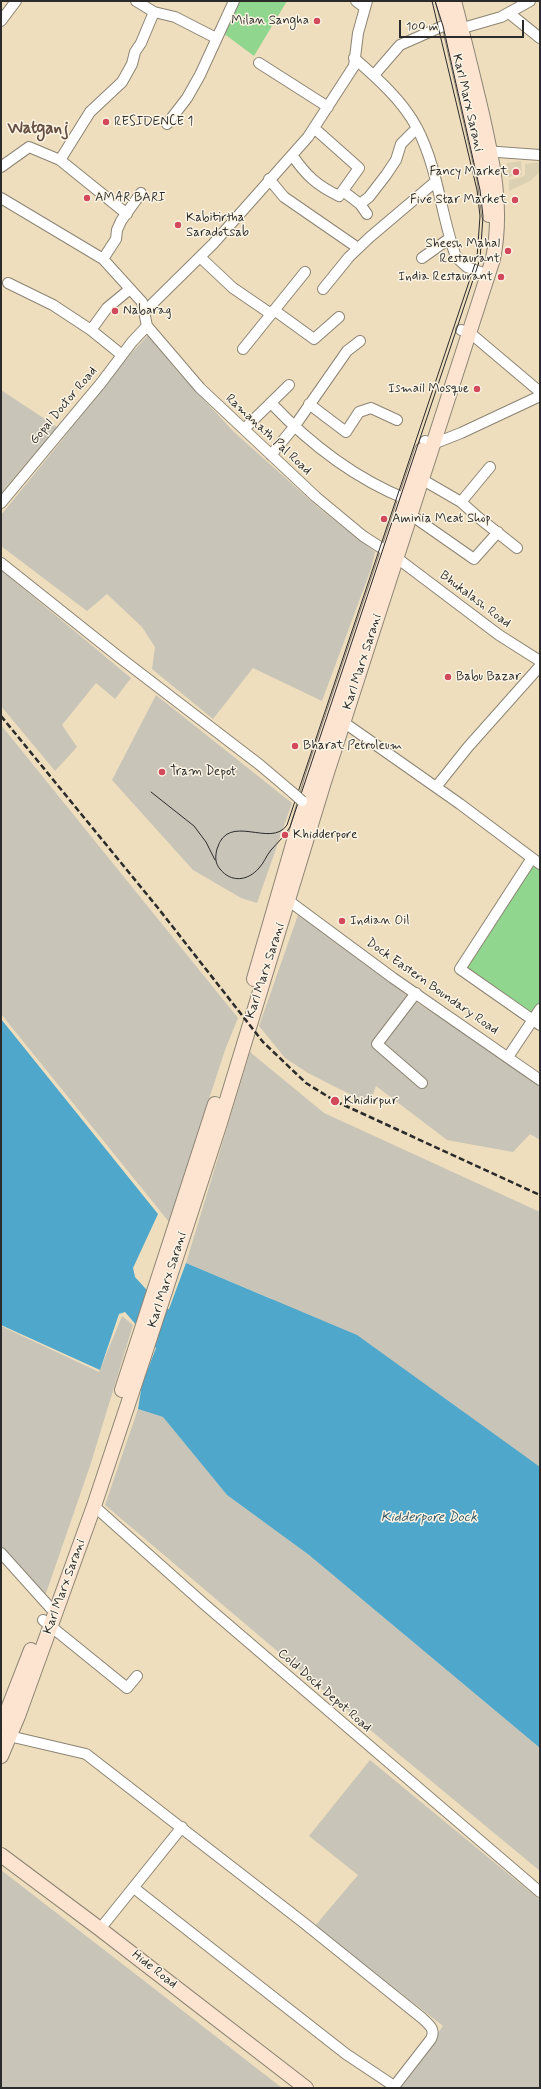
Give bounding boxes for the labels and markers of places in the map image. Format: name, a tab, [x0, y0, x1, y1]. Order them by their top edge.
place label: Milan Sangha	[231, 13, 309, 29]
marker: Milan Sangha	[312, 16, 322, 26]
place label: RESIDENCE 1	[114, 114, 193, 130]
marker: RESIDENCE 1	[101, 117, 111, 127]
place label: Fancy Market	[429, 164, 508, 180]
marker: Fancy Market	[511, 167, 521, 177]
place label: AMAR BARI	[95, 190, 165, 206]
place label: Five Star Market	[410, 192, 507, 208]
marker: AMAR BARI	[82, 193, 92, 203]
marker: Five Star Market	[510, 195, 520, 205]
place label: Kabitirtha Saradotsab	[186, 210, 249, 241]
marker: Kabitirtha Saradotsab	[173, 220, 183, 230]
place label: Sheesh Mahal Restaurant	[426, 236, 500, 267]
marker: Sheesh Mahal Restaurant	[503, 246, 513, 256]
place label: India Restaurant	[398, 269, 493, 285]
marker: India Restaurant	[496, 272, 506, 282]
place label: Nabarag	[123, 303, 171, 319]
marker: Nabarag	[110, 306, 120, 316]
place label: Ismail Mosque	[388, 381, 469, 397]
marker: Ismail Mosque	[472, 384, 482, 394]
place label: Aminia Meat Shop	[392, 511, 491, 527]
marker: Aminia Meat Shop	[379, 514, 389, 524]
place label: Babu Bazar	[456, 669, 521, 685]
marker: Babu Bazar	[443, 672, 453, 682]
place label: Bharat Petroleum	[303, 738, 402, 754]
marker: Bharat Petroleum	[290, 741, 300, 751]
place label: Tram Depot	[170, 764, 236, 780]
marker: Tram Depot	[157, 767, 167, 777]
place label: Khidderpore	[293, 827, 358, 843]
marker: Khidderpore	[280, 830, 290, 840]
place label: Indian Oil	[350, 913, 409, 929]
marker: Indian Oil	[337, 916, 347, 926]
place label: Khidirpur	[344, 1093, 398, 1109]
marker: Khidirpur	[329, 1095, 341, 1107]

